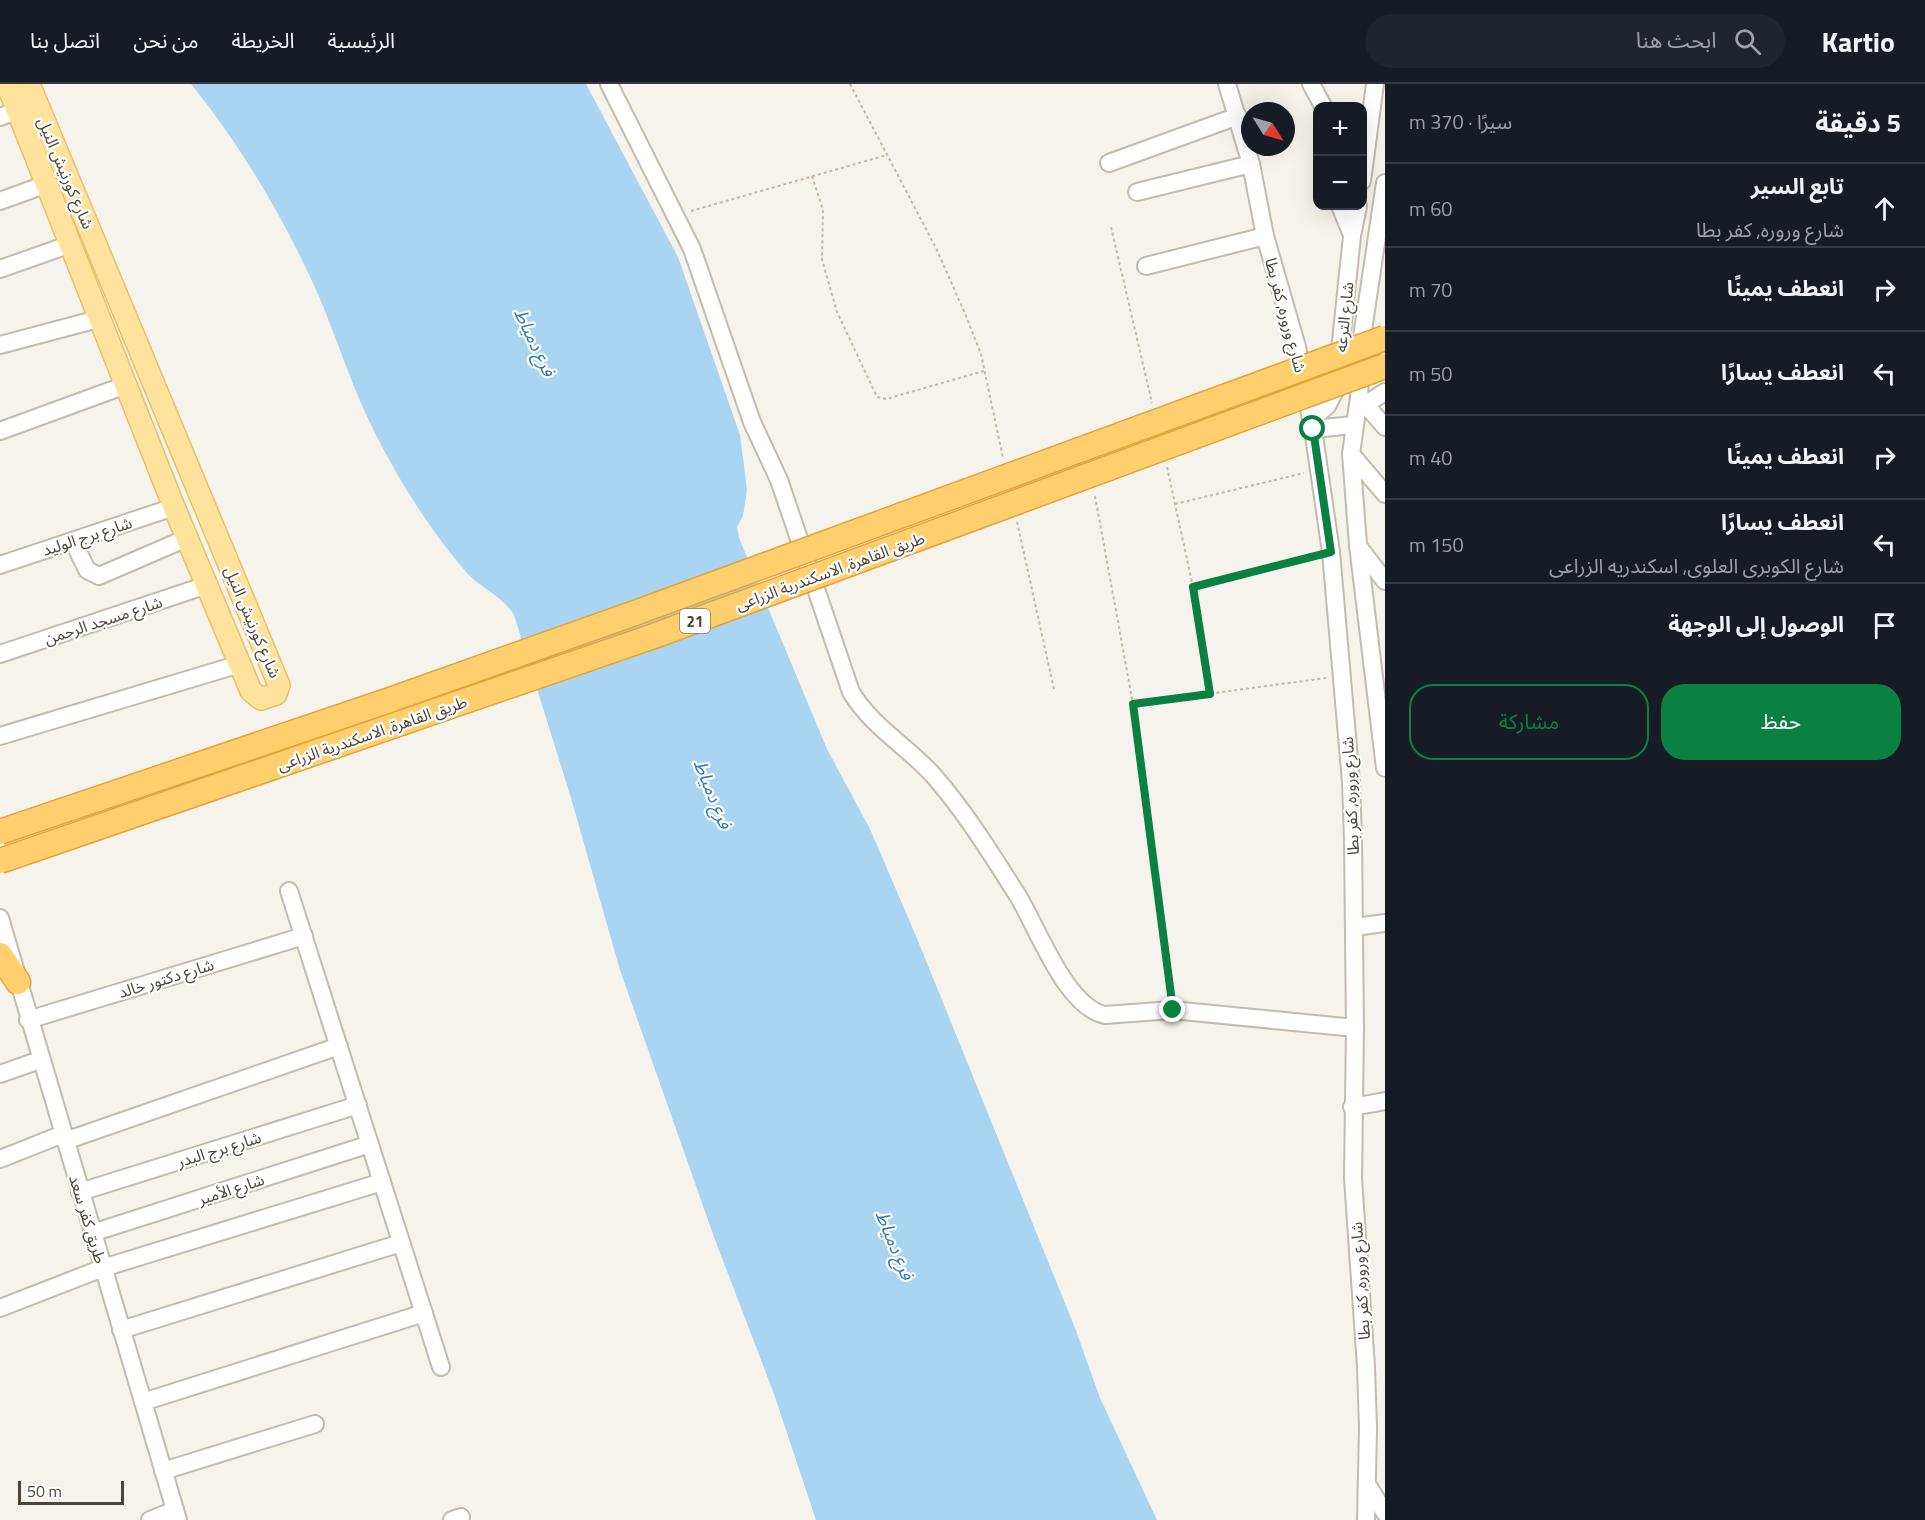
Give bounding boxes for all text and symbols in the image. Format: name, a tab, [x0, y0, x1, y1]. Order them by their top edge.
search box	[1365, 14, 1785, 68]
text: Kartio	[1821, 20, 1895, 63]
text: ابحث هنا	[1636, 23, 1716, 57]
text: اتصل بنا	[30, 24, 100, 56]
text: من نحن	[133, 24, 198, 56]
text: الخريطة	[231, 24, 294, 56]
text: الرئيسية	[327, 24, 395, 56]
icon: search	[1731, 25, 1764, 58]
north arrow	[1241, 102, 1295, 156]
map controls	[1313, 102, 1367, 210]
button: +	[1313, 102, 1367, 156]
text: 5 دقيقة	[1815, 103, 1901, 142]
text: سيرًا · 370 m	[1409, 106, 1512, 137]
street label: شارع كورنيش النيل	[31, 113, 100, 233]
button: −	[1313, 156, 1367, 210]
text: تابع السير	[1751, 169, 1844, 203]
icon: ahead	[1868, 192, 1901, 225]
text: 60 m	[1409, 193, 1453, 224]
text: شارع وروره, كفر بطا	[1696, 214, 1844, 245]
street label: شارع وروره, كفر بطا	[1258, 255, 1313, 376]
text: انعطف يمينًا	[1727, 271, 1844, 305]
icon: right	[1868, 273, 1901, 306]
text: 70 m	[1409, 274, 1453, 305]
street label: شارع الترعه	[1328, 281, 1361, 353]
water label: فرع دمياط	[507, 303, 563, 382]
text: انعطف يسارًا	[1721, 355, 1844, 389]
icon: left	[1868, 357, 1901, 390]
text: 50 m	[1409, 358, 1453, 389]
route start	[1299, 415, 1325, 441]
text: انعطف يمينًا	[1727, 439, 1844, 473]
icon: right	[1868, 441, 1901, 474]
text: 40 m	[1409, 442, 1453, 473]
text: انعطف يسارًا	[1721, 505, 1844, 539]
street label: شارع برج الوليد	[39, 510, 135, 563]
street label: طريق القاهرة, الاسكندرية الزراعى	[732, 526, 928, 616]
icon: left	[1868, 528, 1901, 561]
text: 150 m	[1409, 529, 1464, 560]
text: شارع الكوبرى العلوى, اسكندريه الزراعى	[1549, 550, 1844, 581]
street label: شارع كورنيش النيل	[218, 562, 287, 682]
street label: شارع مسجد الرحمن	[41, 590, 165, 651]
text: الوصول إلى الوجهة	[1668, 607, 1844, 641]
road number: 21	[680, 609, 710, 633]
icon: arrive	[1868, 609, 1901, 642]
button: مشاركة	[1409, 684, 1649, 760]
button: حفظ	[1661, 684, 1901, 760]
street label: طريق القاهرة, الاسكندرية الزراعى	[274, 689, 470, 777]
street label: شارع وروره, كفر بطا	[1335, 736, 1366, 856]
water label: فرع دمياط	[686, 755, 739, 834]
street label: شارع دكتور خالد	[115, 952, 217, 1005]
route end	[1159, 996, 1185, 1022]
street label: شارع برج البدر	[173, 1125, 264, 1174]
street label: شارع الأمير	[194, 1167, 268, 1212]
street label: طريق كفر سعد	[63, 1172, 113, 1267]
water label: فرع دمياط	[868, 1206, 921, 1285]
street label: شارع وروره, كفر بطا	[1344, 1221, 1377, 1341]
scale bar	[18, 1478, 124, 1506]
text: 50 m	[27, 1479, 62, 1503]

